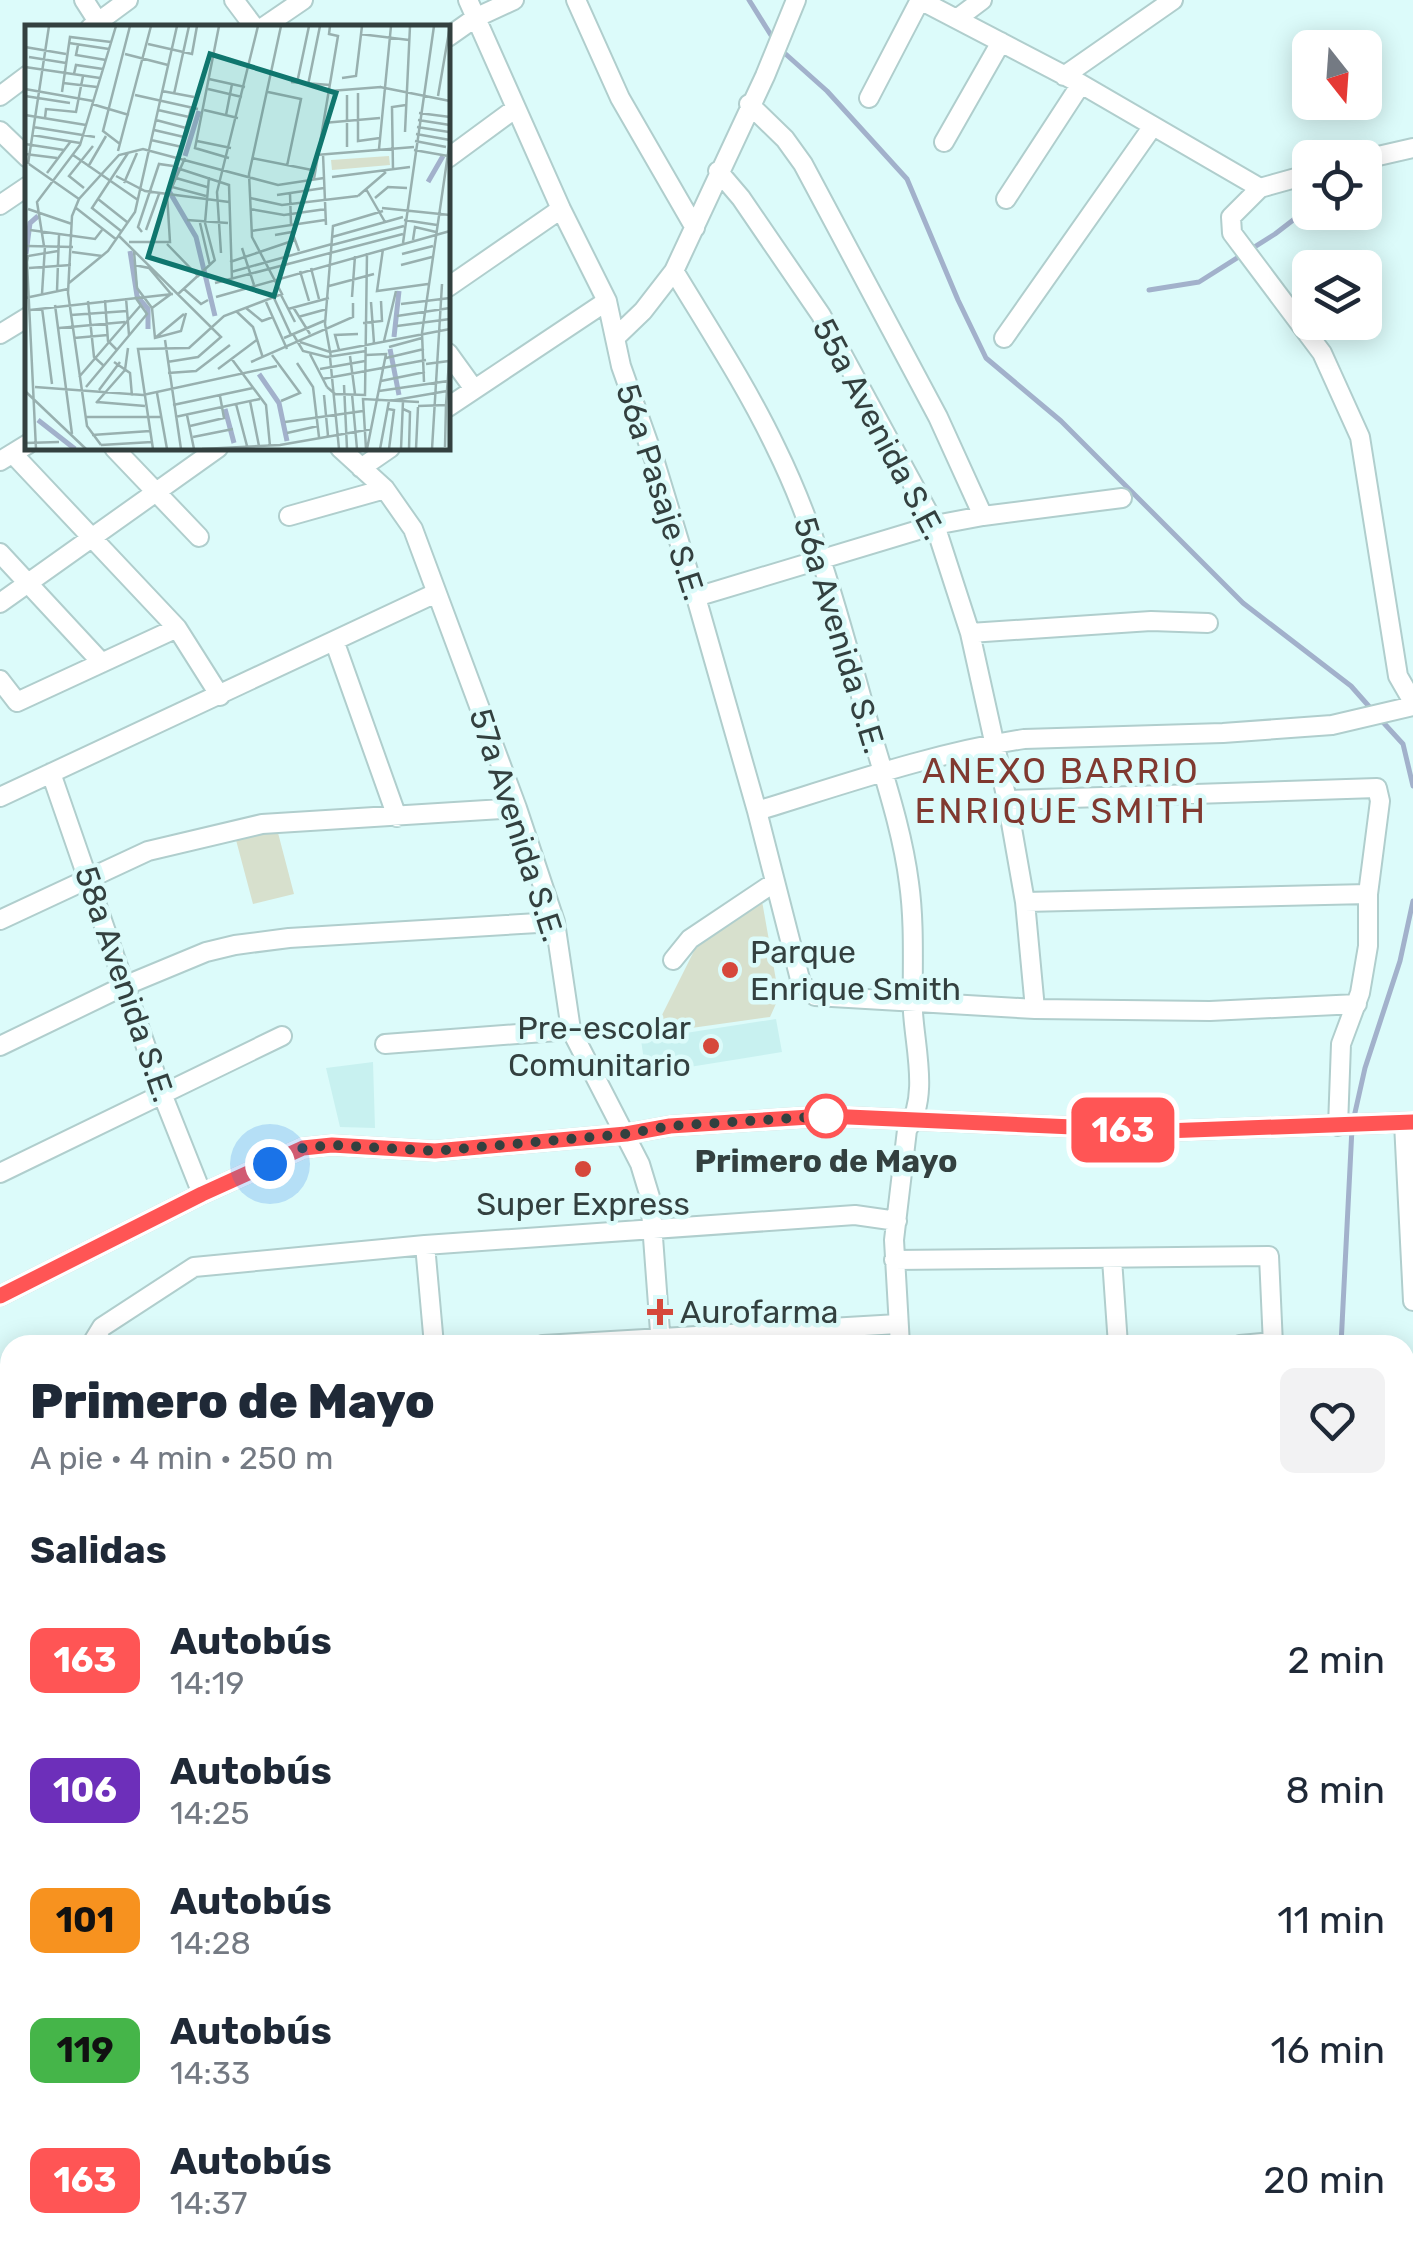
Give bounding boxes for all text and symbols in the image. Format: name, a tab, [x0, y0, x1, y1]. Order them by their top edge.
inset map	[25, 25, 450, 450]
north arrow	[1292, 30, 1382, 120]
map controls	[1292, 30, 1382, 340]
button: locate	[1292, 140, 1382, 230]
button: layers	[1292, 250, 1382, 340]
street label: 55a Avenida S.E.	[805, 312, 953, 546]
street label: 56a Pasaje S.E.	[608, 379, 714, 605]
street label: 56a Avenida S.E.	[786, 512, 894, 758]
street label: 57a Avenida S.E.	[461, 704, 573, 946]
district label: ANEXO BARRIO ENRIQUE SMITH	[915, 750, 1207, 832]
street label: 58a Avenida S.E.	[67, 861, 183, 1107]
place label: Parque Enrique Smith	[750, 933, 961, 1008]
marker: Parque Enrique Smith	[719, 959, 741, 981]
place label: Pre-escolar Comunitario	[508, 1009, 691, 1084]
marker: Pre-escolar Comunitario	[700, 1035, 722, 1057]
marker: Primero de Mayo	[805, 1095, 847, 1137]
line badge: 163	[1066, 1098, 1180, 1162]
text: 163	[1091, 1109, 1155, 1151]
your location	[245, 1139, 295, 1189]
place label: Primero de Mayo	[694, 1142, 958, 1180]
marker: Super Express	[572, 1158, 594, 1180]
place label: Super Express	[476, 1185, 690, 1223]
place label: Aurofarma	[680, 1293, 839, 1331]
marker: Aurofarma	[649, 1301, 671, 1323]
button: heart	[1280, 1368, 1385, 1473]
text: Primero de Mayo	[30, 1373, 435, 1430]
text: A pie · 4 min · 250 m	[30, 1439, 333, 1477]
text: Salidas	[30, 1527, 167, 1573]
text: Autobús	[170, 1618, 332, 1664]
text: 2 min	[1287, 1637, 1385, 1683]
text: 163	[53, 1639, 117, 1681]
text: 14:19	[170, 1664, 244, 1702]
text: Autobús	[170, 1748, 332, 1794]
text: 8 min	[1286, 1767, 1385, 1813]
text: 106	[53, 1769, 117, 1811]
text: 14:25	[170, 1794, 250, 1832]
text: Autobús	[170, 1878, 332, 1924]
text: 11 min	[1277, 1897, 1385, 1943]
text: 101	[56, 1899, 114, 1941]
text: 14:28	[170, 1924, 251, 1962]
text: Autobús	[170, 2008, 332, 2054]
text: 16 min	[1271, 2027, 1385, 2073]
text: 119	[56, 2029, 114, 2071]
text: 14:33	[170, 2054, 250, 2092]
text: Autobús	[170, 2138, 332, 2184]
text: 20 min	[1263, 2157, 1385, 2203]
text: 163	[53, 2159, 117, 2201]
text: 14:37	[170, 2184, 247, 2222]

